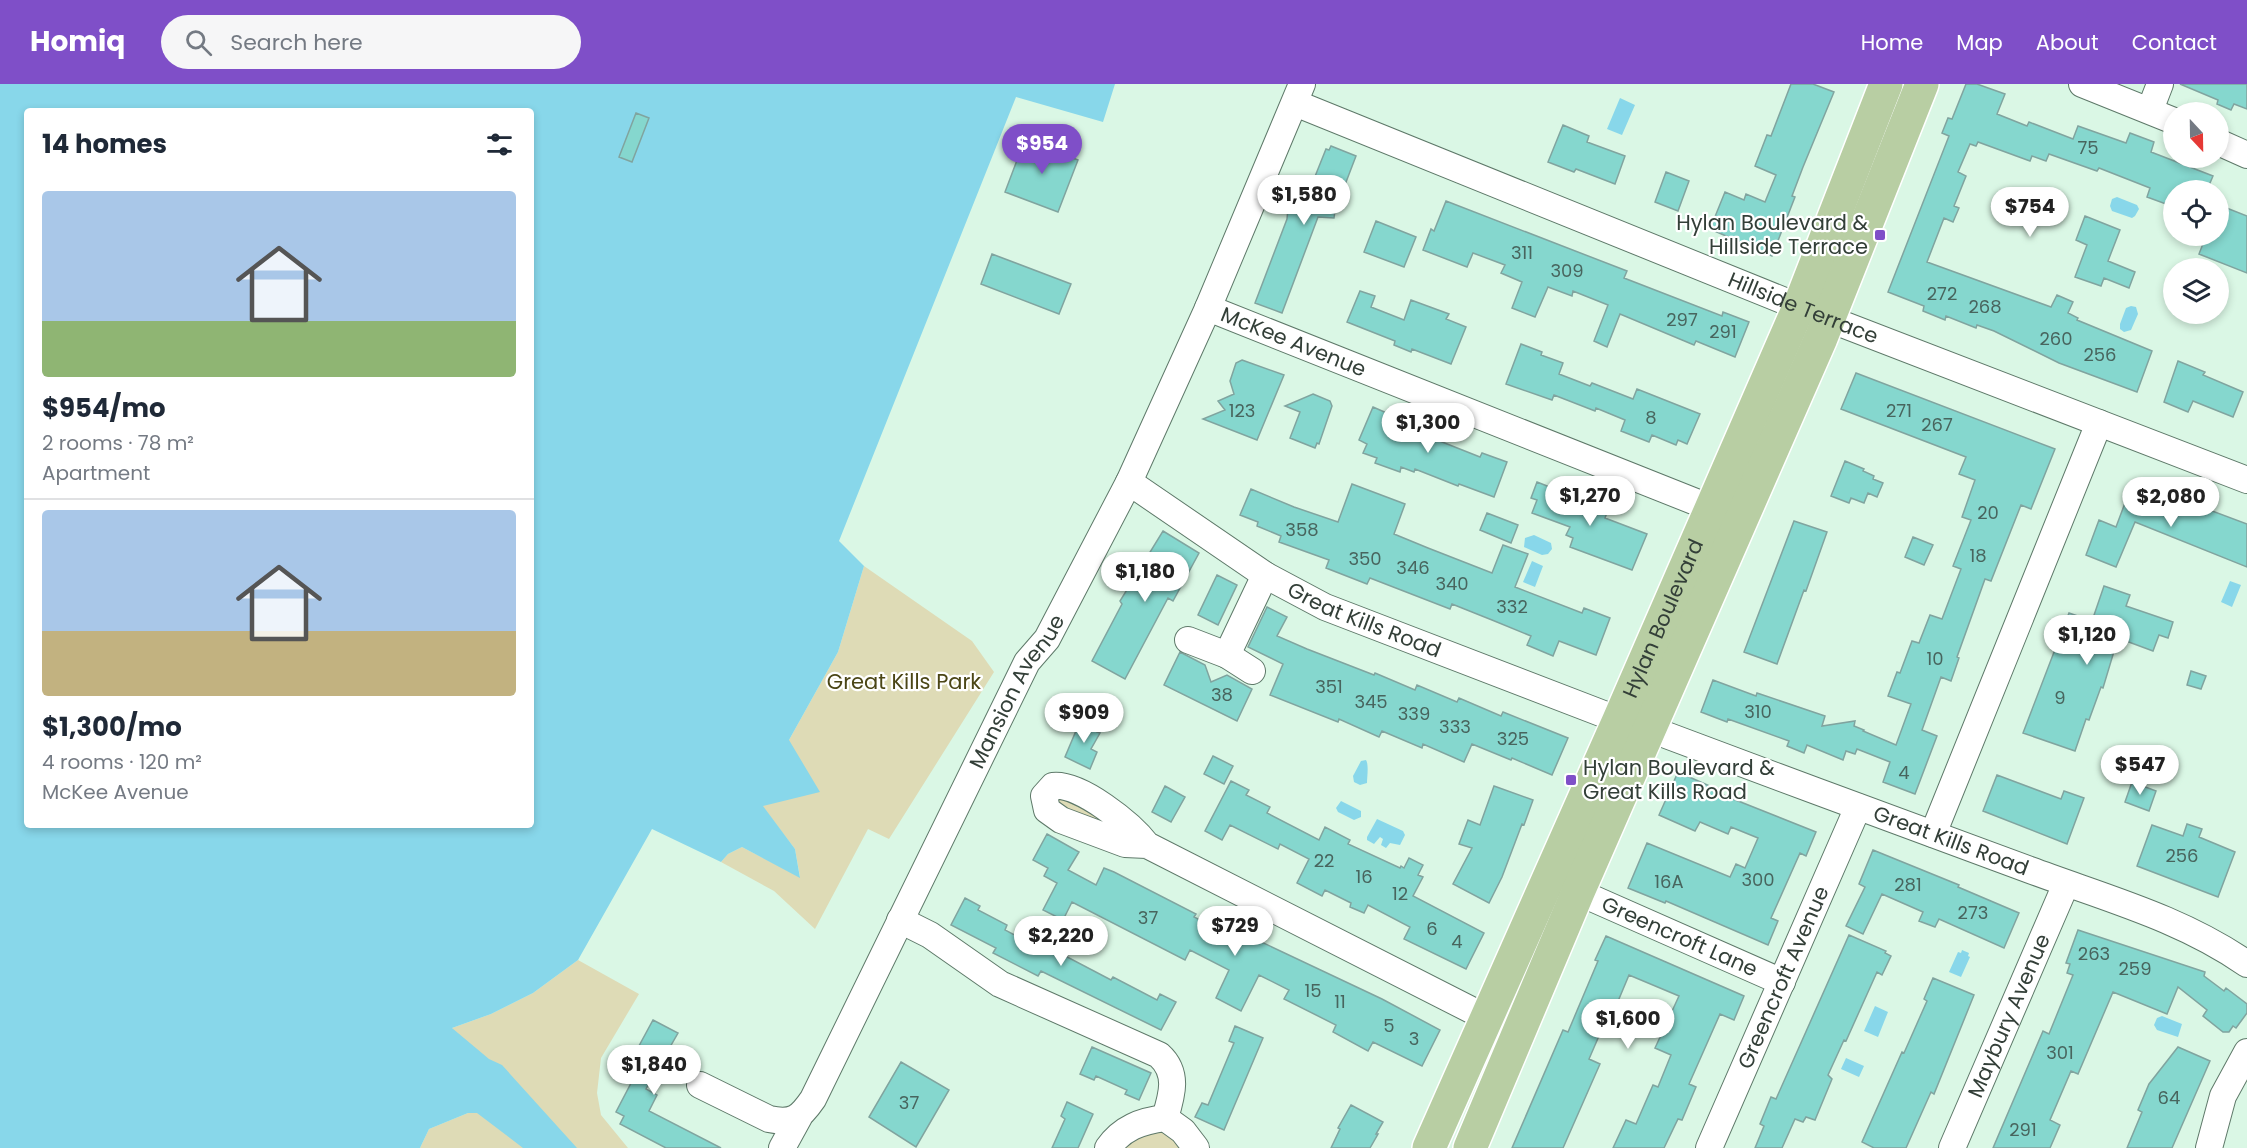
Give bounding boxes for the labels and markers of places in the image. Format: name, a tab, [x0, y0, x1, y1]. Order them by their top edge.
pin: $954	[1006, 124, 1078, 175]
pin: $1,580	[1255, 175, 1353, 226]
pin: $754	[1994, 187, 2066, 238]
place label: Hylan Boulevard & Hillside Terrace	[1676, 208, 1868, 261]
marker: Hylan Boulevard & Hillside Terrace	[1873, 228, 1887, 242]
pin: $1,300	[1379, 403, 1477, 454]
pin: $1,270	[1541, 476, 1639, 527]
pin: $2,080	[2122, 477, 2220, 528]
pin: $1,180	[1096, 552, 1194, 603]
pin: $1,120	[2038, 615, 2136, 666]
pin: $909	[1048, 693, 1120, 744]
pin: $547	[2104, 745, 2176, 796]
place label: Hylan Boulevard & Great Kills Road	[1583, 753, 1775, 806]
marker: Hylan Boulevard & Great Kills Road	[1564, 773, 1578, 787]
pin: $729	[1199, 906, 1271, 957]
pin: $2,220	[1012, 916, 1110, 967]
pin: $1,600	[1579, 999, 1677, 1050]
pin: $1,840	[605, 1045, 703, 1096]

